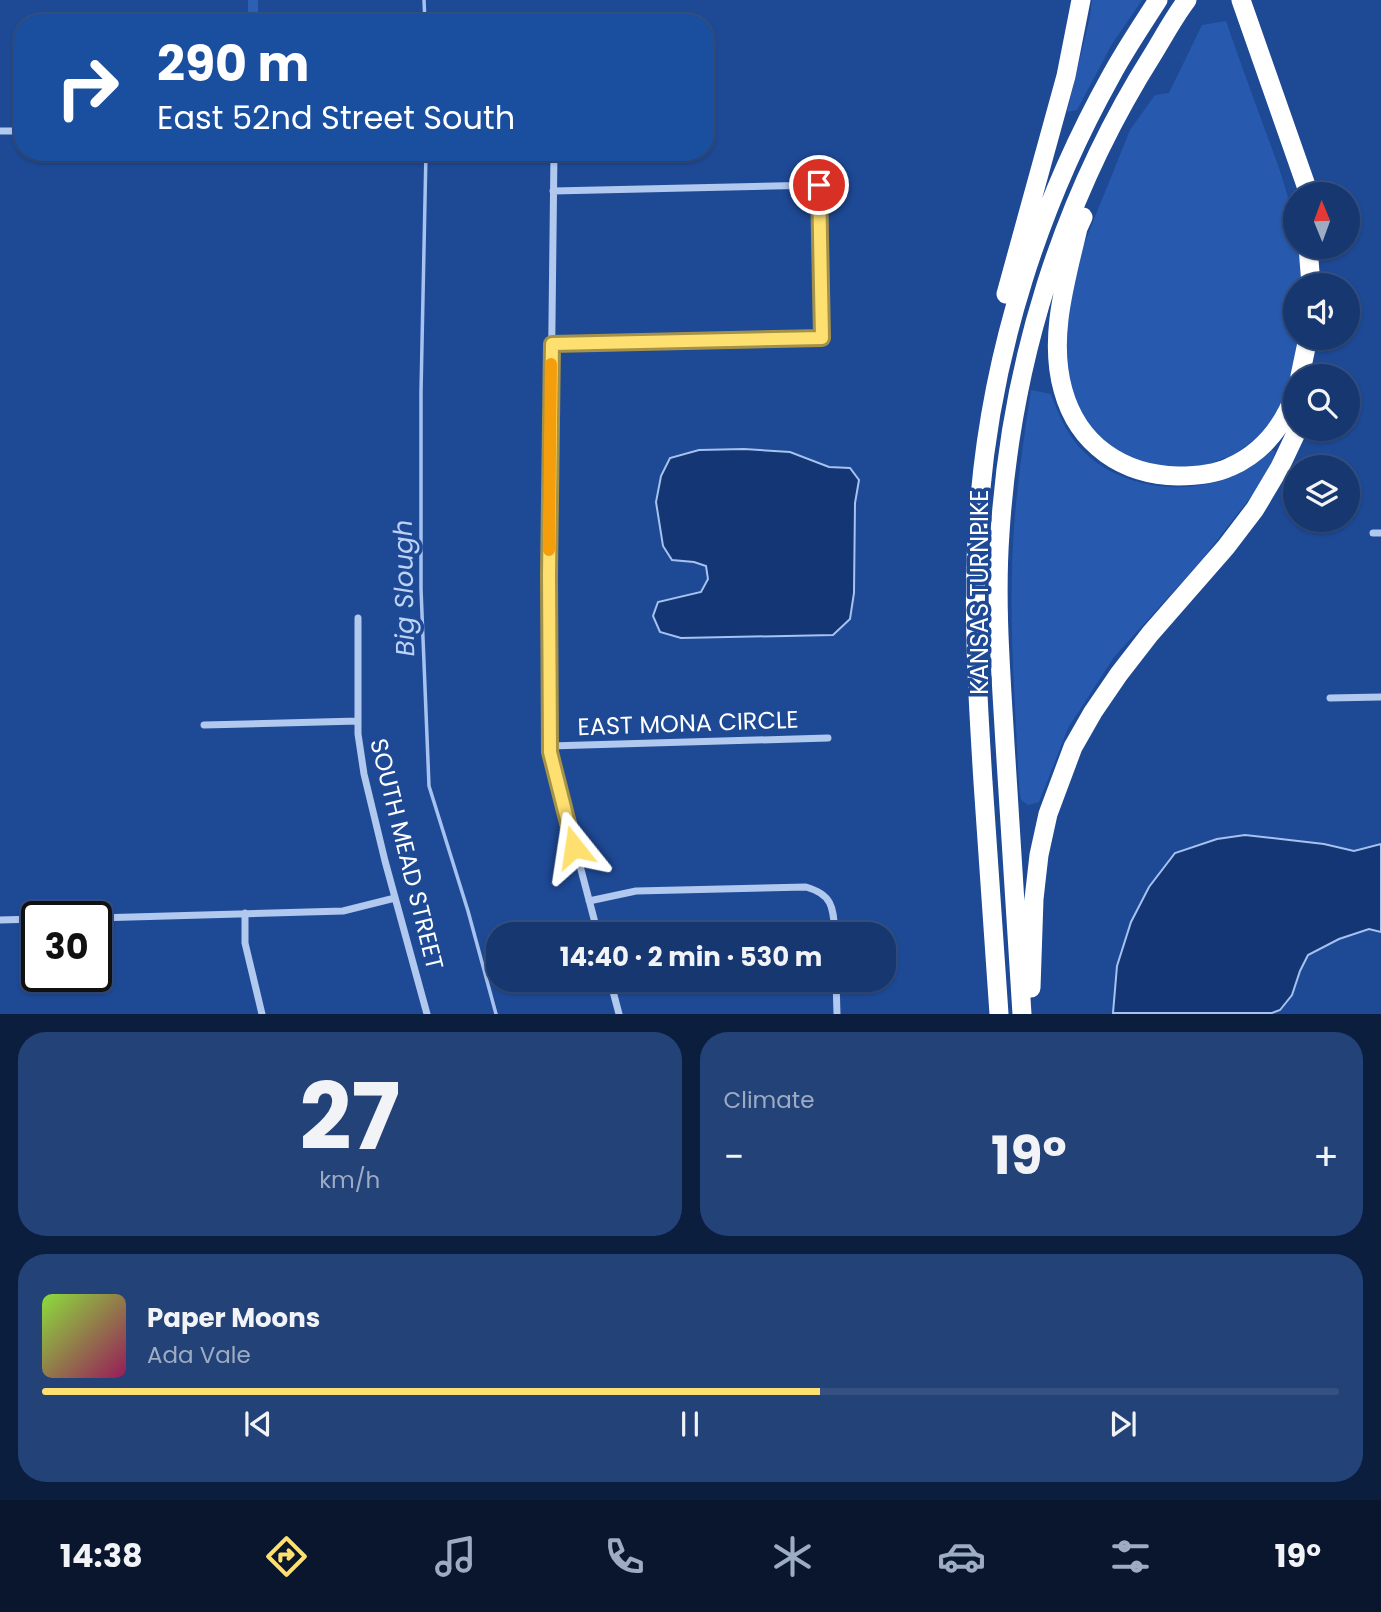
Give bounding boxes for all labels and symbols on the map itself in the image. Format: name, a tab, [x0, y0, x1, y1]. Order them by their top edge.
pin	[789, 155, 849, 215]
north arrow	[1283, 182, 1360, 259]
street label: KANSAS TURNPIKE	[963, 489, 996, 695]
water label: Big Slough	[385, 519, 423, 657]
street label: EAST MONA CIRCLE	[577, 703, 799, 743]
street label: SOUTH MEAD STREET	[362, 735, 452, 973]
position arrow	[537, 810, 611, 884]
speed limit sign: 30	[21, 901, 112, 992]

